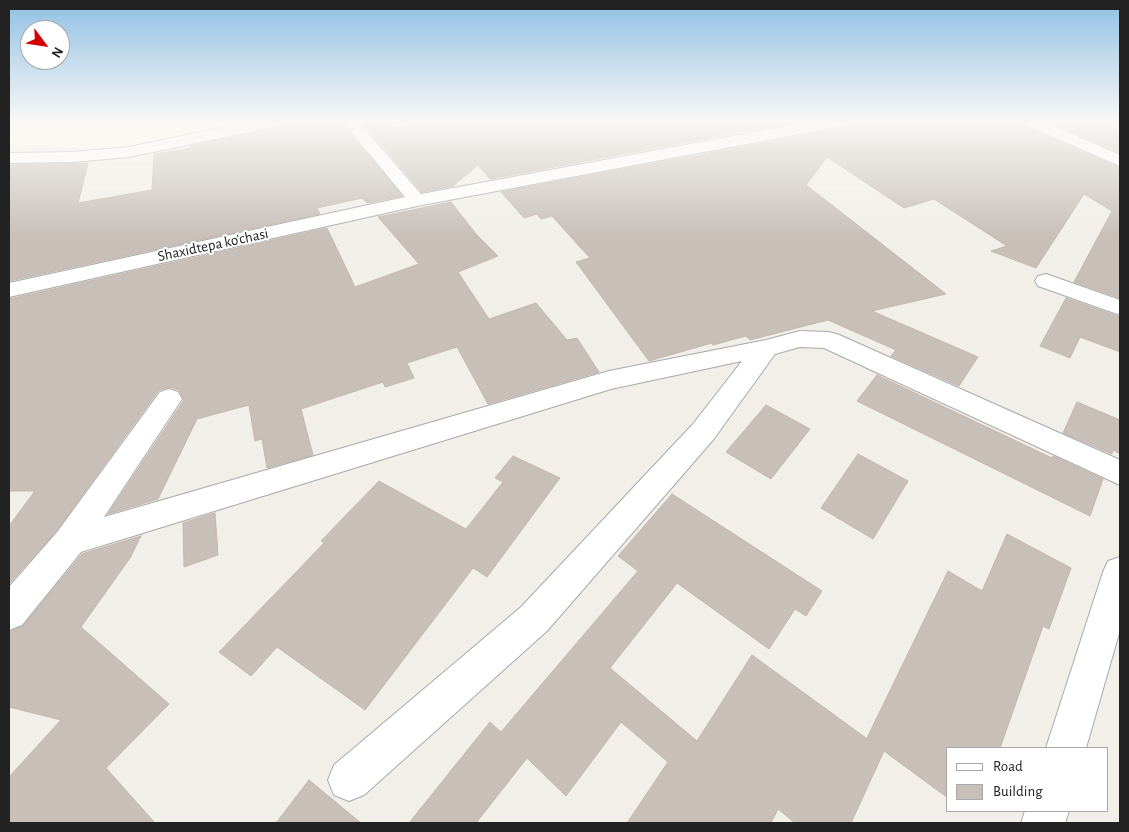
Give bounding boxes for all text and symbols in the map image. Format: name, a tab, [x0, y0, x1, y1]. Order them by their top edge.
north arrow	[20, 20, 70, 70]
text: N	[48, 44, 66, 60]
street label: Shaxidtepa ko'chasi	[156, 224, 270, 266]
legend	[946, 747, 1109, 812]
text: Road	[993, 759, 1023, 774]
text: Building	[993, 784, 1043, 799]

